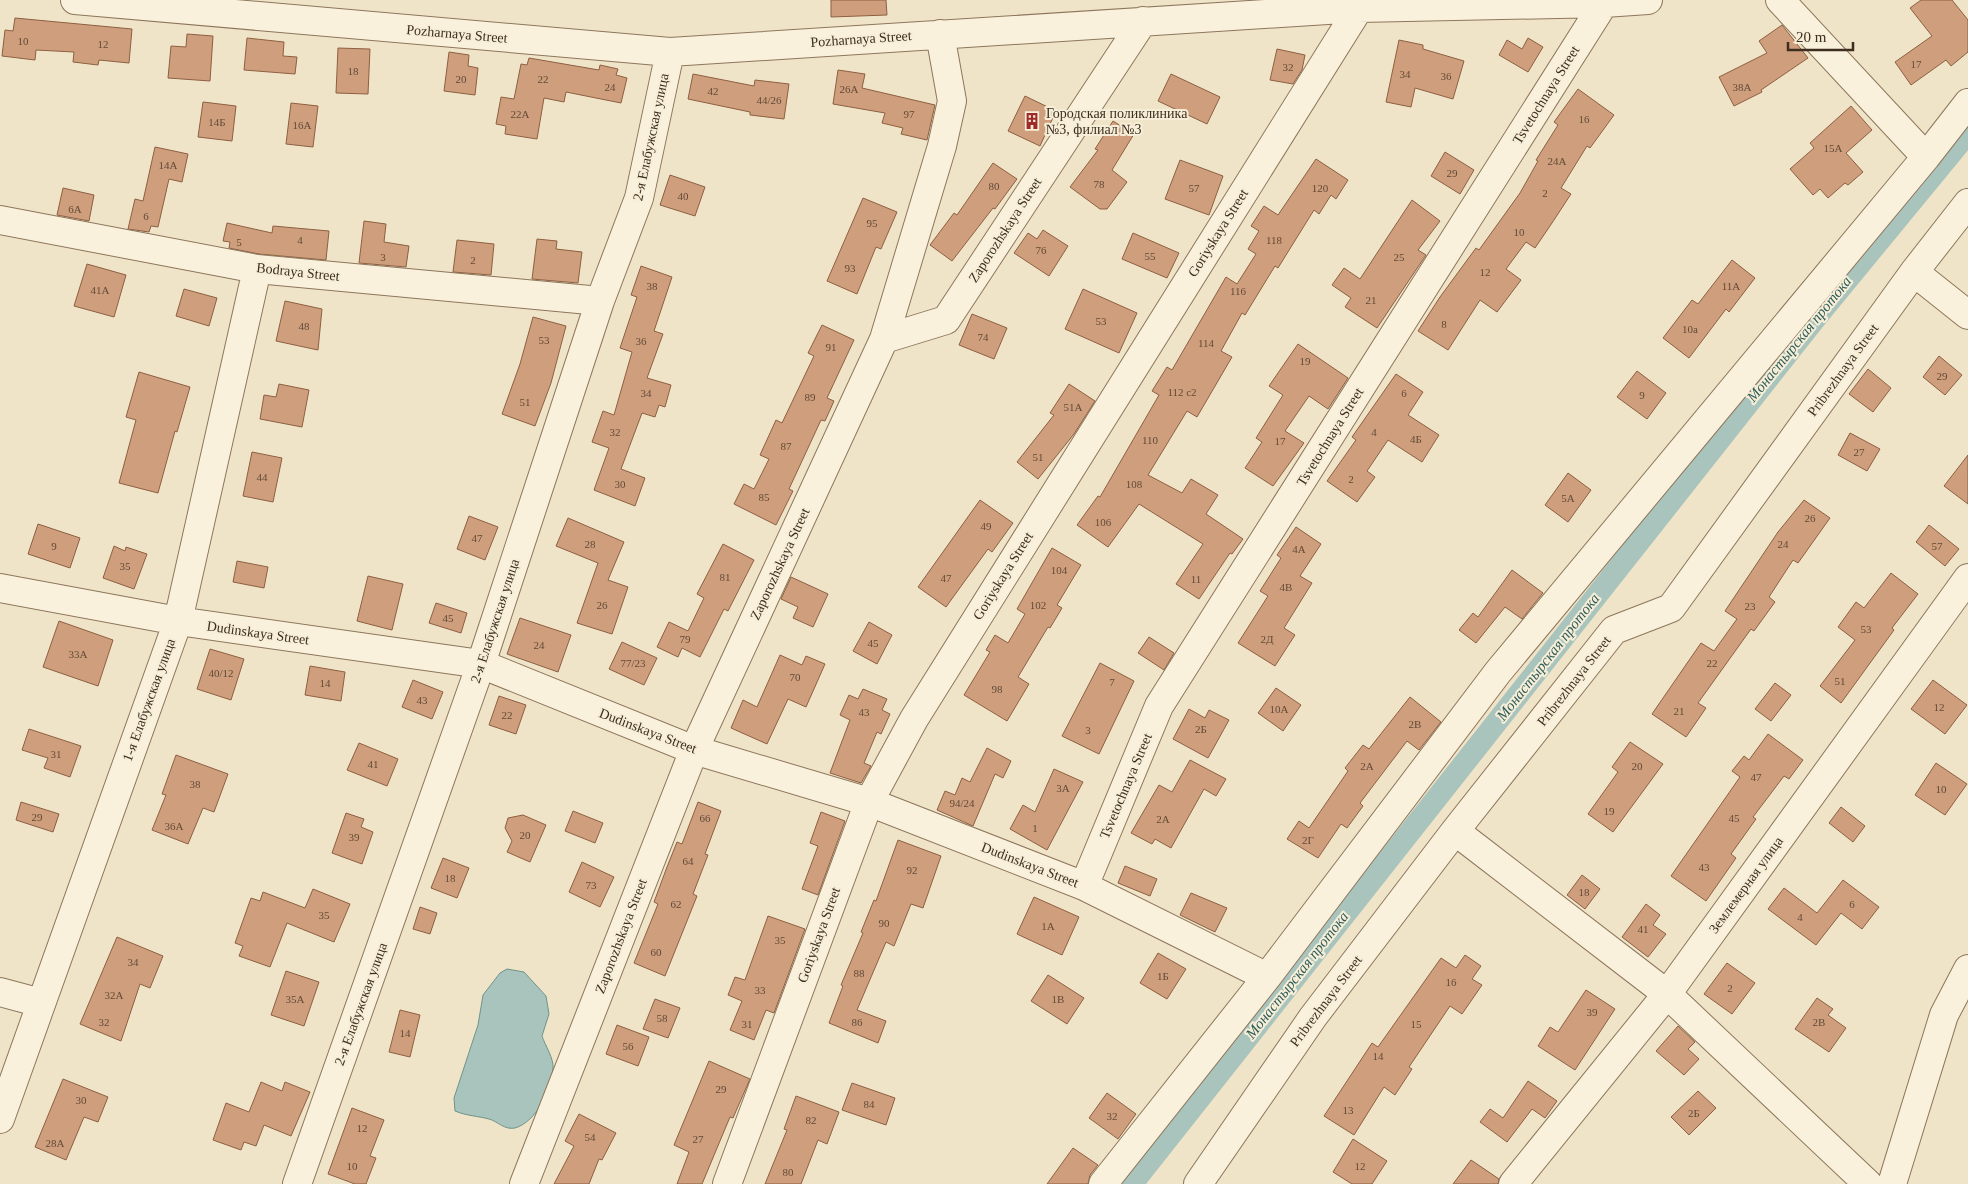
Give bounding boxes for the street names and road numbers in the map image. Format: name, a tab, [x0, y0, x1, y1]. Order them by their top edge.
street label: Pozharnaya Street	[406, 22, 508, 46]
street label: Pozharnaya Street	[810, 28, 912, 50]
street label: Tsvetochnaya Street	[1510, 43, 1582, 147]
street label: 2-я Елабужская улица	[630, 71, 672, 202]
street label: Zaporozhskaya Street	[966, 175, 1044, 285]
street label: Goriyskaya Street	[1185, 186, 1251, 280]
street label: Bodraya Street	[256, 260, 340, 284]
street label: Pribrezhnaya Street	[1805, 321, 1881, 419]
street label: Tsvetochnaya Street	[1294, 385, 1366, 489]
street label: Zaporozhskaya Street	[747, 506, 813, 622]
street label: Goriyskaya Street	[970, 529, 1036, 623]
street label: 2-я Елабужская улица	[468, 556, 522, 685]
street label: Dudinskaya Street	[206, 618, 310, 648]
street label: Pribrezhnaya Street	[1534, 633, 1614, 729]
street label: 1-я Елабужская улица	[120, 636, 178, 764]
street label: Dudinskaya Street	[597, 706, 699, 757]
street label: Tsvetochnaya Street	[1097, 731, 1155, 841]
street label: Землемерная улица	[1706, 833, 1786, 936]
street label: Dudinskaya Street	[979, 840, 1081, 891]
street label: Zaporozhskaya Street	[592, 876, 650, 995]
street label: Goriyskaya Street	[795, 885, 843, 985]
street label: 2-я Елабужская улица	[332, 940, 390, 1068]
street label: Pribrezhnaya Street	[1287, 952, 1365, 1049]

